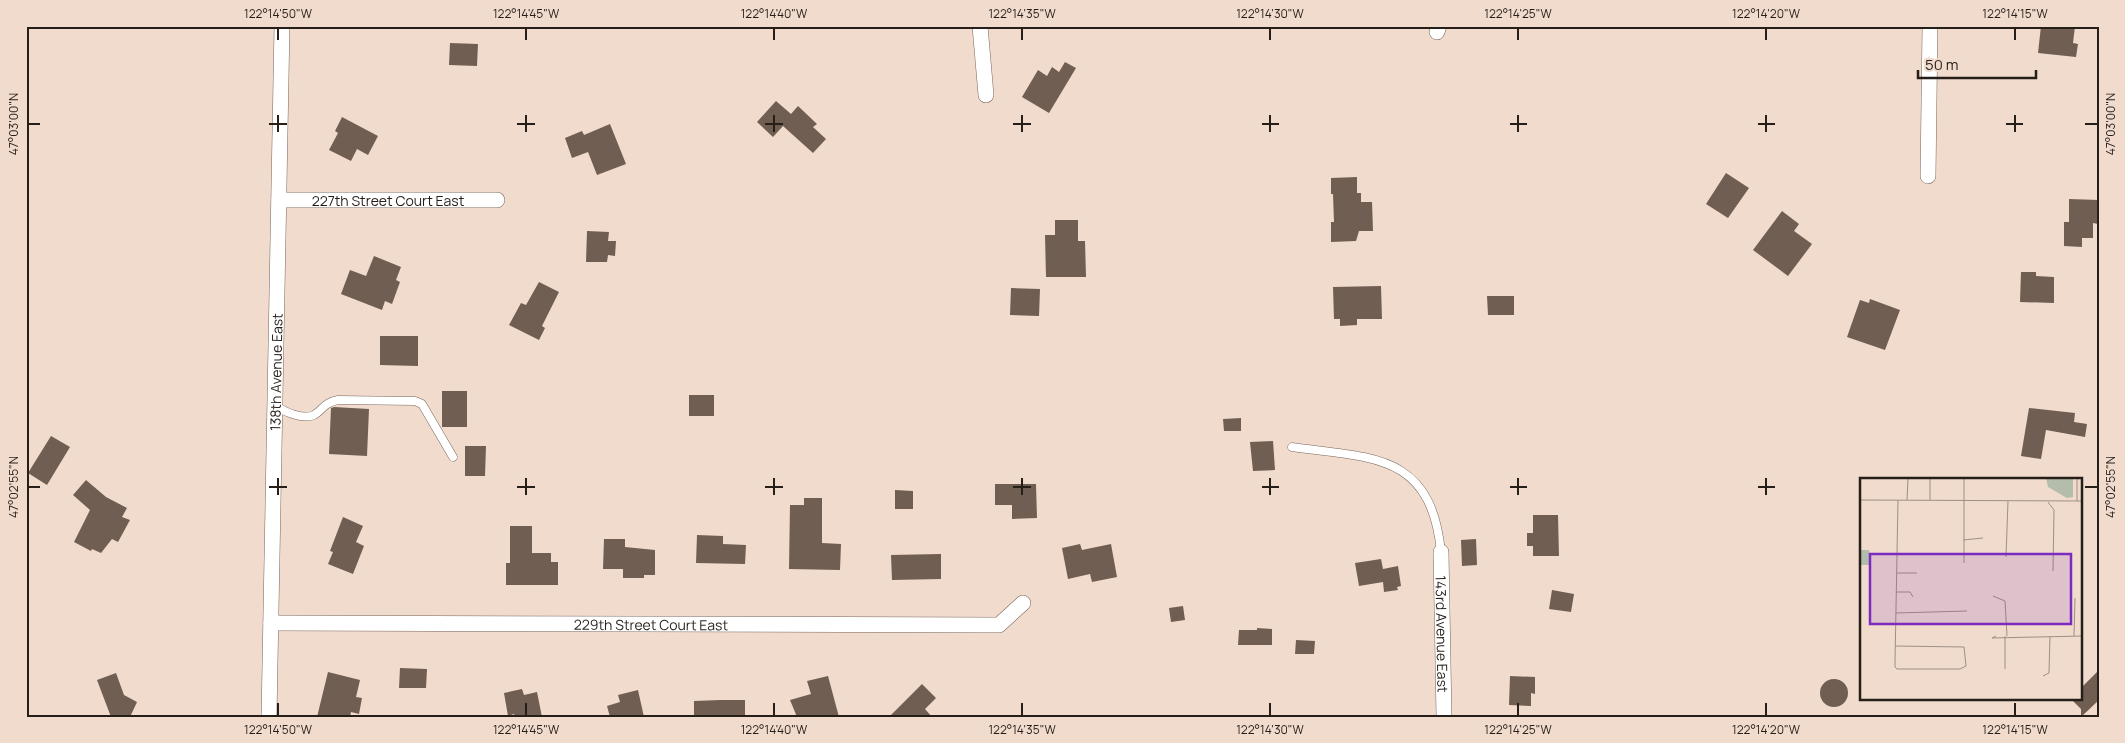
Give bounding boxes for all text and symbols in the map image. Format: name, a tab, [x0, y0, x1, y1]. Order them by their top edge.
text: 122°14'50"W	[244, 5, 313, 22]
text: 122°14'45"W	[493, 5, 560, 22]
text: 122°14'40"W	[741, 5, 808, 22]
text: 122°14'35"W	[988, 5, 1056, 22]
text: 122°14'30"W	[1236, 5, 1305, 22]
text: 122°14'25"W	[1484, 5, 1552, 22]
text: 122°14'20"W	[1732, 5, 1801, 22]
text: 122°14'15"W	[1982, 5, 2048, 22]
scale bar	[1918, 48, 2035, 80]
text: 50 m	[1925, 54, 1959, 75]
text: 47°03'00"N	[5, 93, 22, 155]
text: 47°03'00"N	[2102, 93, 2119, 155]
street label: 227th Street Court East	[312, 191, 465, 210]
street label: 138th Avenue East	[265, 313, 286, 431]
text: 47°02'55"N	[5, 456, 22, 518]
text: 47°02'55"N	[2102, 456, 2119, 518]
inset map	[1860, 478, 2082, 700]
street label: 143rd Avenue East	[1432, 575, 1453, 693]
street label: 229th Street Court East	[574, 614, 729, 634]
text: 122°14'50"W	[244, 721, 313, 738]
text: 122°14'45"W	[493, 721, 560, 738]
text: 122°14'40"W	[741, 721, 808, 738]
text: 122°14'35"W	[988, 721, 1056, 738]
text: 122°14'30"W	[1236, 721, 1305, 738]
text: 122°14'25"W	[1484, 721, 1552, 738]
text: 122°14'20"W	[1732, 721, 1801, 738]
text: 122°14'15"W	[1982, 721, 2048, 738]

